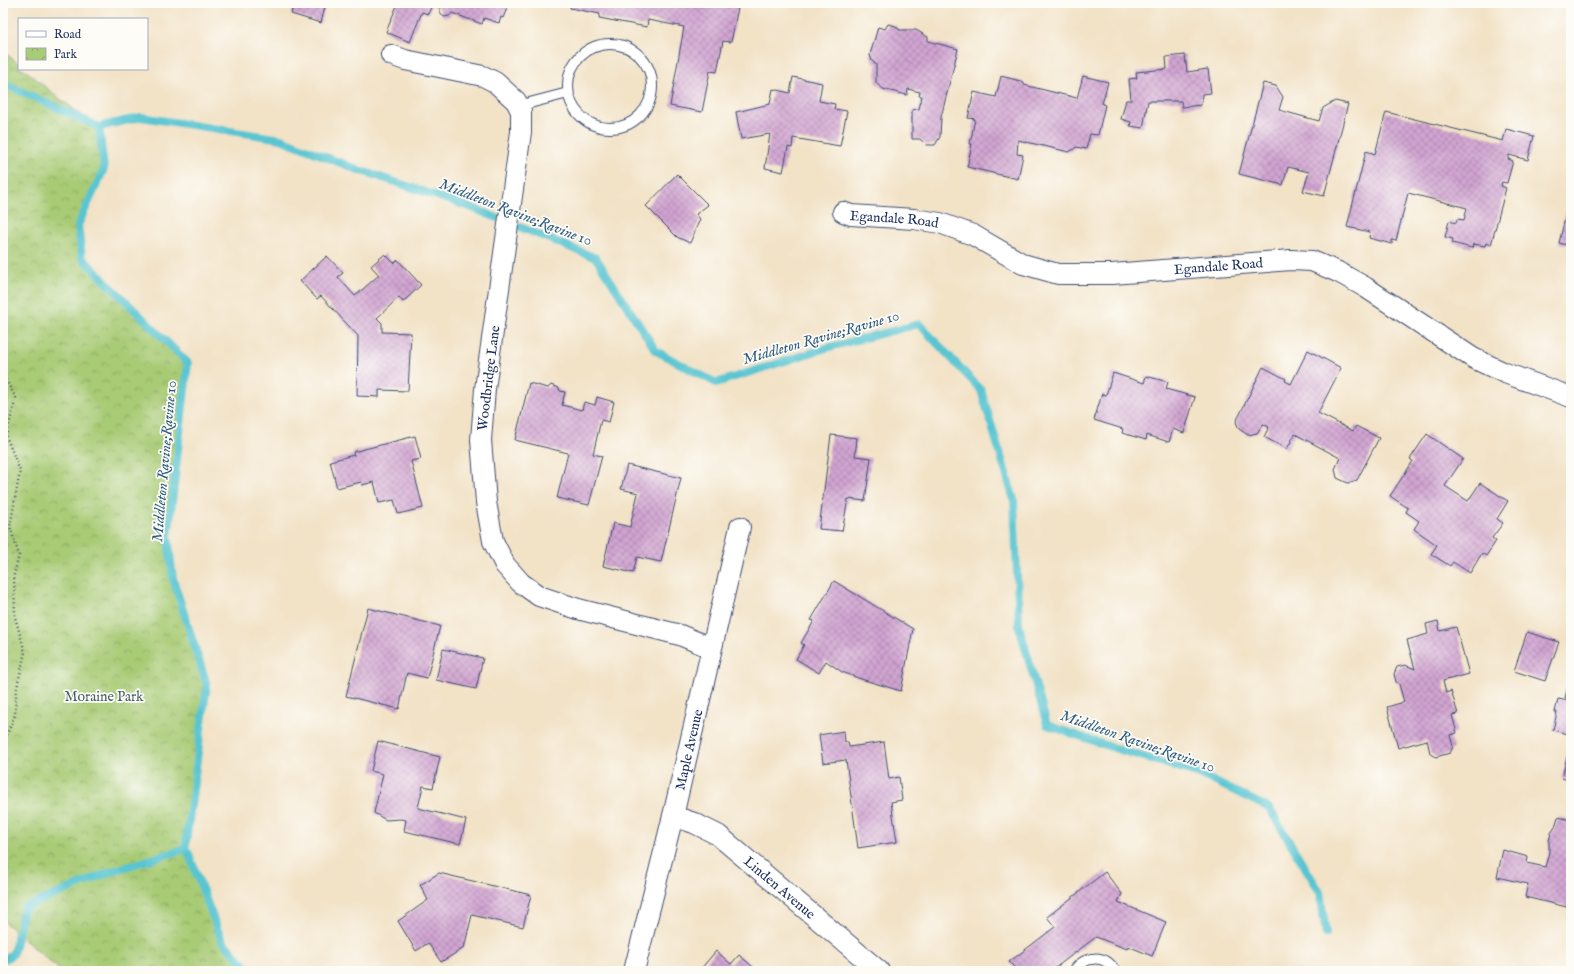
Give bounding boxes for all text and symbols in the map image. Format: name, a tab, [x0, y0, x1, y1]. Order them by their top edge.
legend	[18, 18, 148, 70]
text: Road	[54, 27, 82, 42]
text: Park	[54, 47, 77, 62]
water label: Middleton Ravine;Ravine 10	[437, 174, 595, 250]
street label: Egandale Road	[849, 207, 940, 233]
street label: Egandale Road	[1173, 254, 1264, 279]
water label: Middleton Ravine;Ravine 10	[740, 306, 902, 369]
street label: Woodbridge Lane	[474, 324, 504, 432]
water label: Middleton Ravine;Ravine 10	[148, 379, 181, 543]
park label: Moraine Park	[64, 688, 144, 706]
water label: Middleton Ravine;Ravine 10	[1058, 706, 1218, 777]
street label: Maple Avenue	[671, 707, 708, 792]
street label: Linden Avenue	[740, 853, 819, 924]

